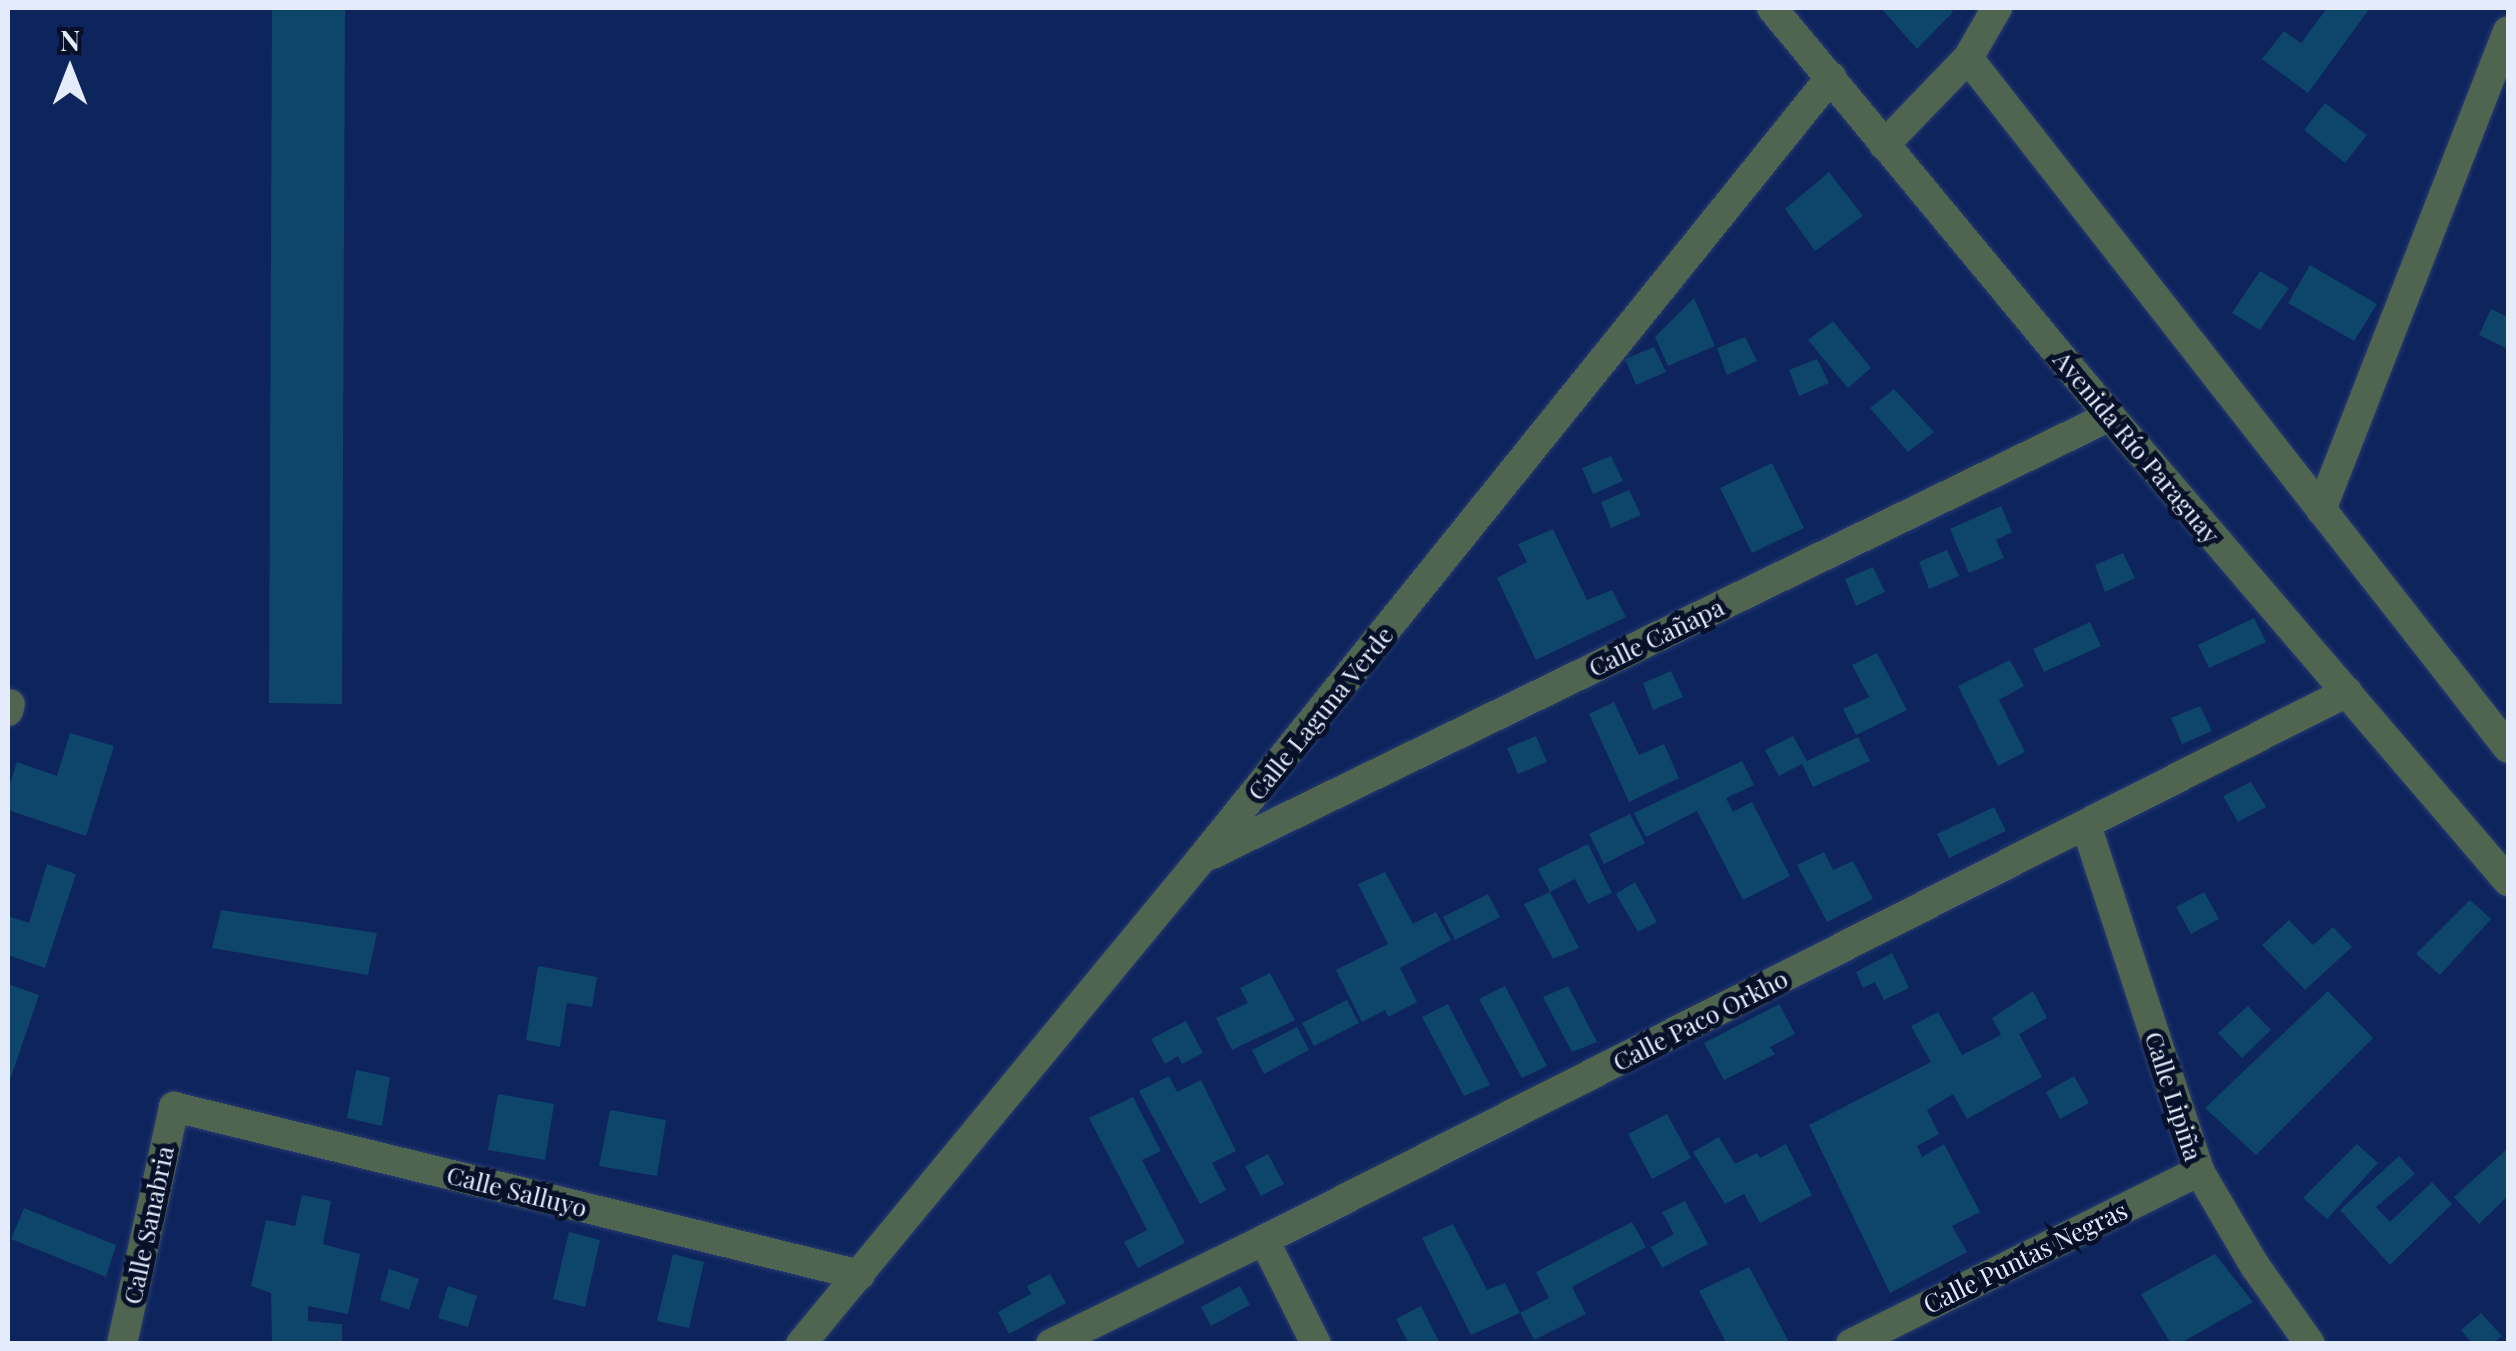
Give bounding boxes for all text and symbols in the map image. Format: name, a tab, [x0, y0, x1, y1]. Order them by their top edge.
north arrow	[20, 20, 120, 120]
text: N	[60, 21, 80, 58]
street label: Avenida Río Paraguay	[2048, 345, 2226, 549]
street label: Calle Cañapa	[1584, 591, 1728, 683]
street label: Calle Laguna Verde	[1240, 620, 1400, 806]
street label: Calle Paco Orkho	[1608, 963, 1792, 1077]
street label: Calle Lipiña	[2139, 1028, 2209, 1164]
street label: Calle Sanabria	[117, 1143, 179, 1307]
street label: Calle Salluyo	[444, 1159, 590, 1223]
street label: Calle Puntas Negras	[1918, 1195, 2132, 1319]

